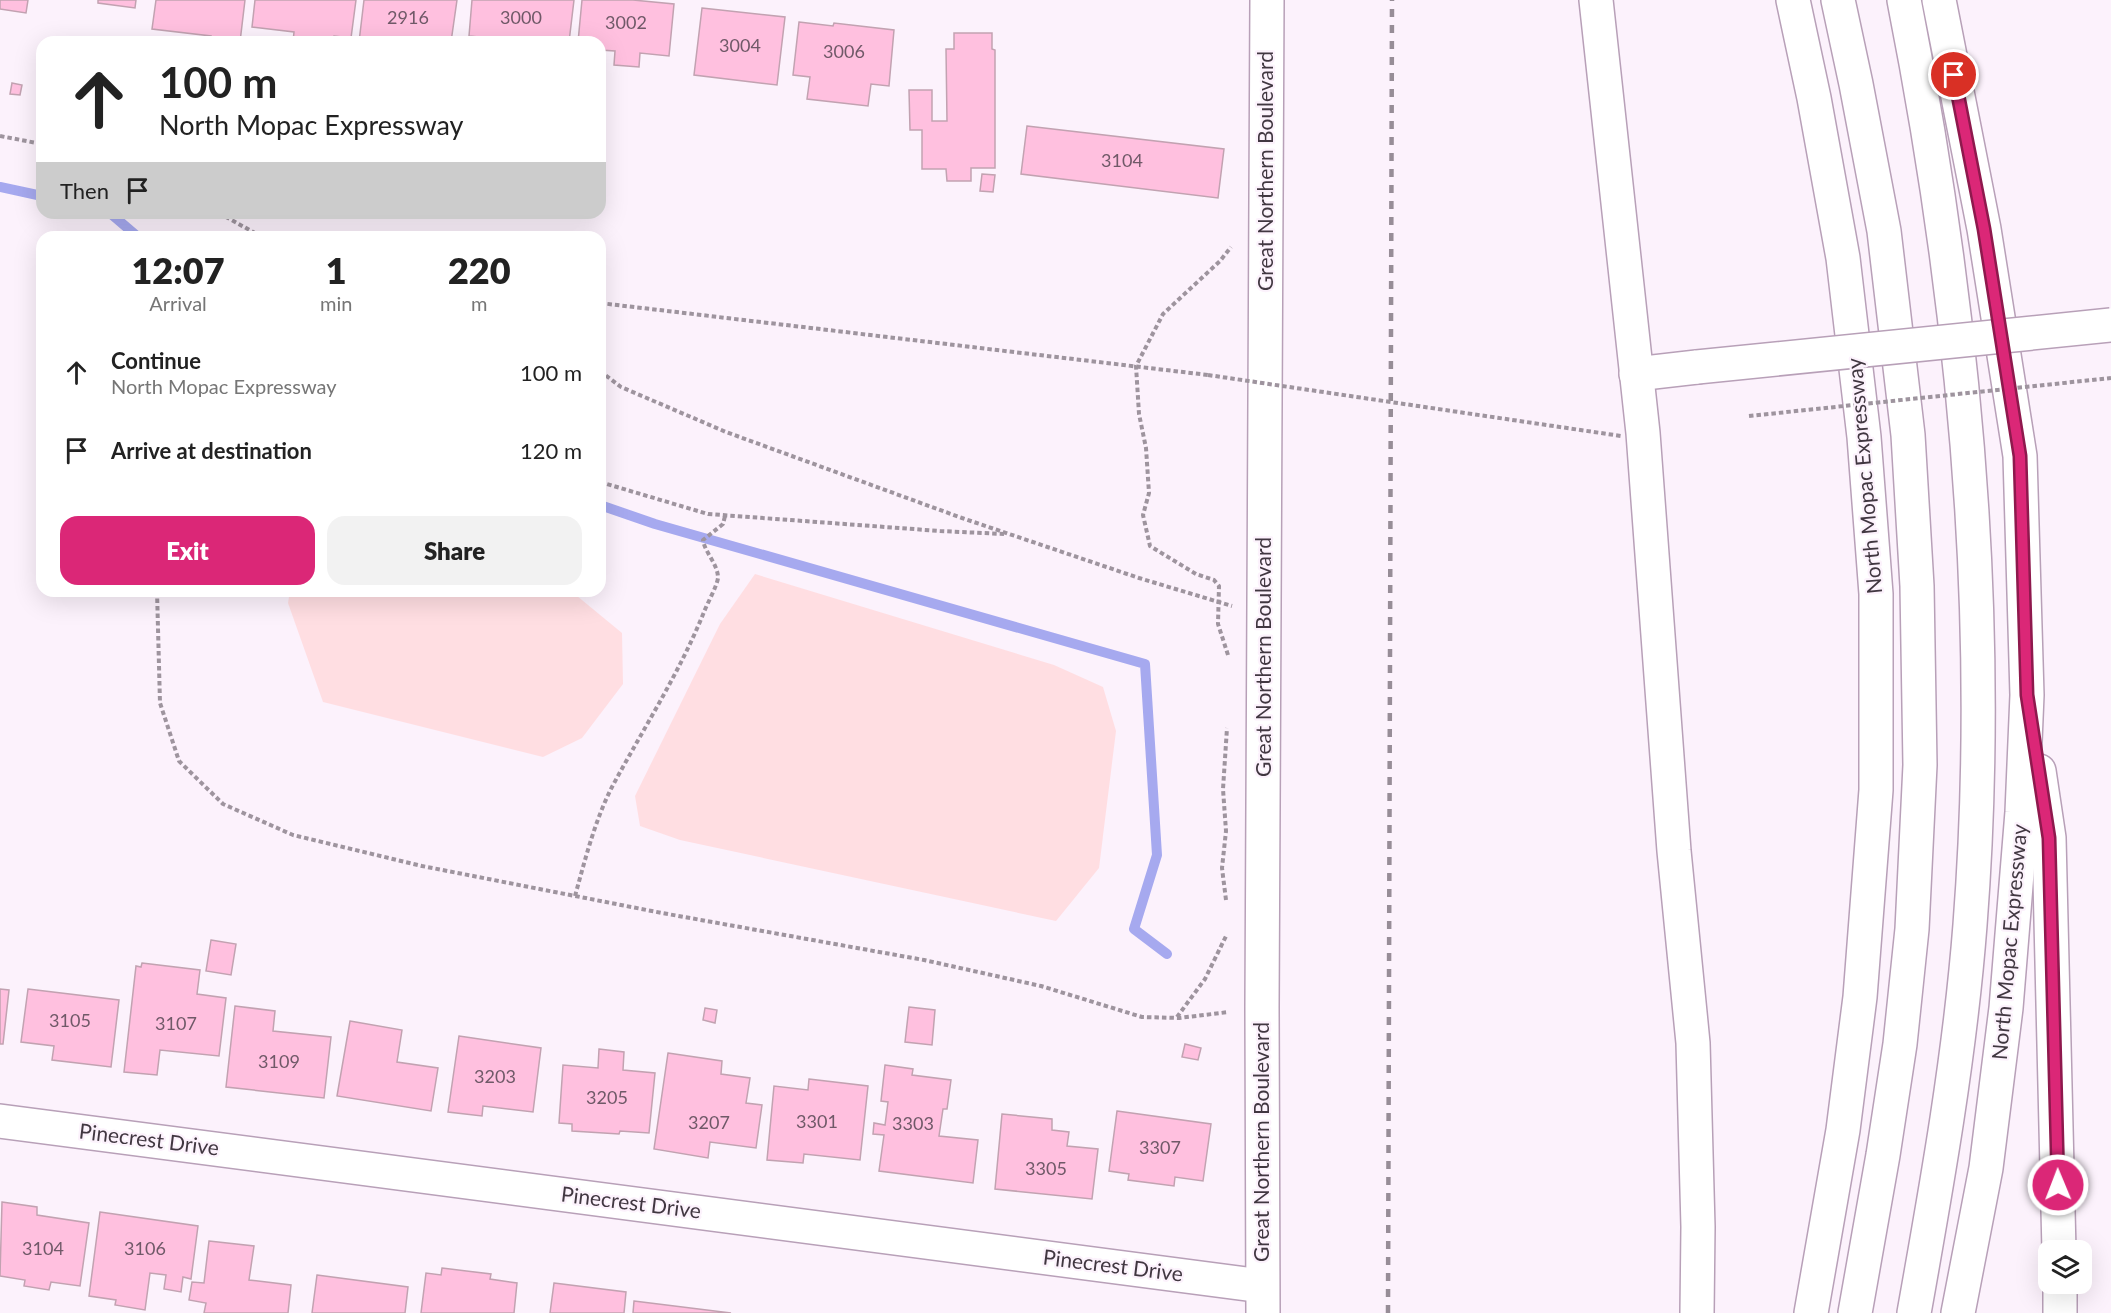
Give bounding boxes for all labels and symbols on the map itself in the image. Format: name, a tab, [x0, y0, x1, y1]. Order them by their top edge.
house number: 2916	[387, 6, 429, 28]
house number: 3000	[500, 6, 542, 28]
house number: 3002	[605, 11, 647, 33]
house number: 3004	[719, 34, 761, 56]
house number: 3006	[823, 40, 865, 62]
pin	[1928, 49, 1979, 100]
street label: Great Northern Boulevard	[1252, 51, 1277, 291]
house number: 3104	[1101, 149, 1143, 171]
street label: North Mopac Expressway	[1841, 357, 1886, 595]
street label: Great Northern Boulevard	[1250, 537, 1275, 777]
street label: North Mopac Expressway	[1986, 823, 2031, 1061]
house number: 3105	[49, 1009, 91, 1031]
house number: 3107	[155, 1012, 197, 1034]
street label: Great Northern Boulevard	[1248, 1022, 1273, 1262]
house number: 3109	[258, 1050, 300, 1072]
house number: 3203	[474, 1065, 516, 1087]
house number: 3205	[586, 1086, 628, 1108]
house number: 3301	[796, 1110, 838, 1132]
house number: 3207	[688, 1111, 730, 1133]
house number: 3303	[892, 1112, 934, 1134]
street label: Pinecrest Drive	[78, 1118, 221, 1159]
house number: 3307	[1139, 1136, 1181, 1158]
position arrow	[2026, 1153, 2090, 1217]
house number: 3305	[1025, 1157, 1067, 1179]
street label: Pinecrest Drive	[560, 1181, 703, 1222]
house number: 3104	[22, 1237, 64, 1259]
house number: 3106	[124, 1237, 166, 1259]
street label: Pinecrest Drive	[1042, 1244, 1185, 1285]

